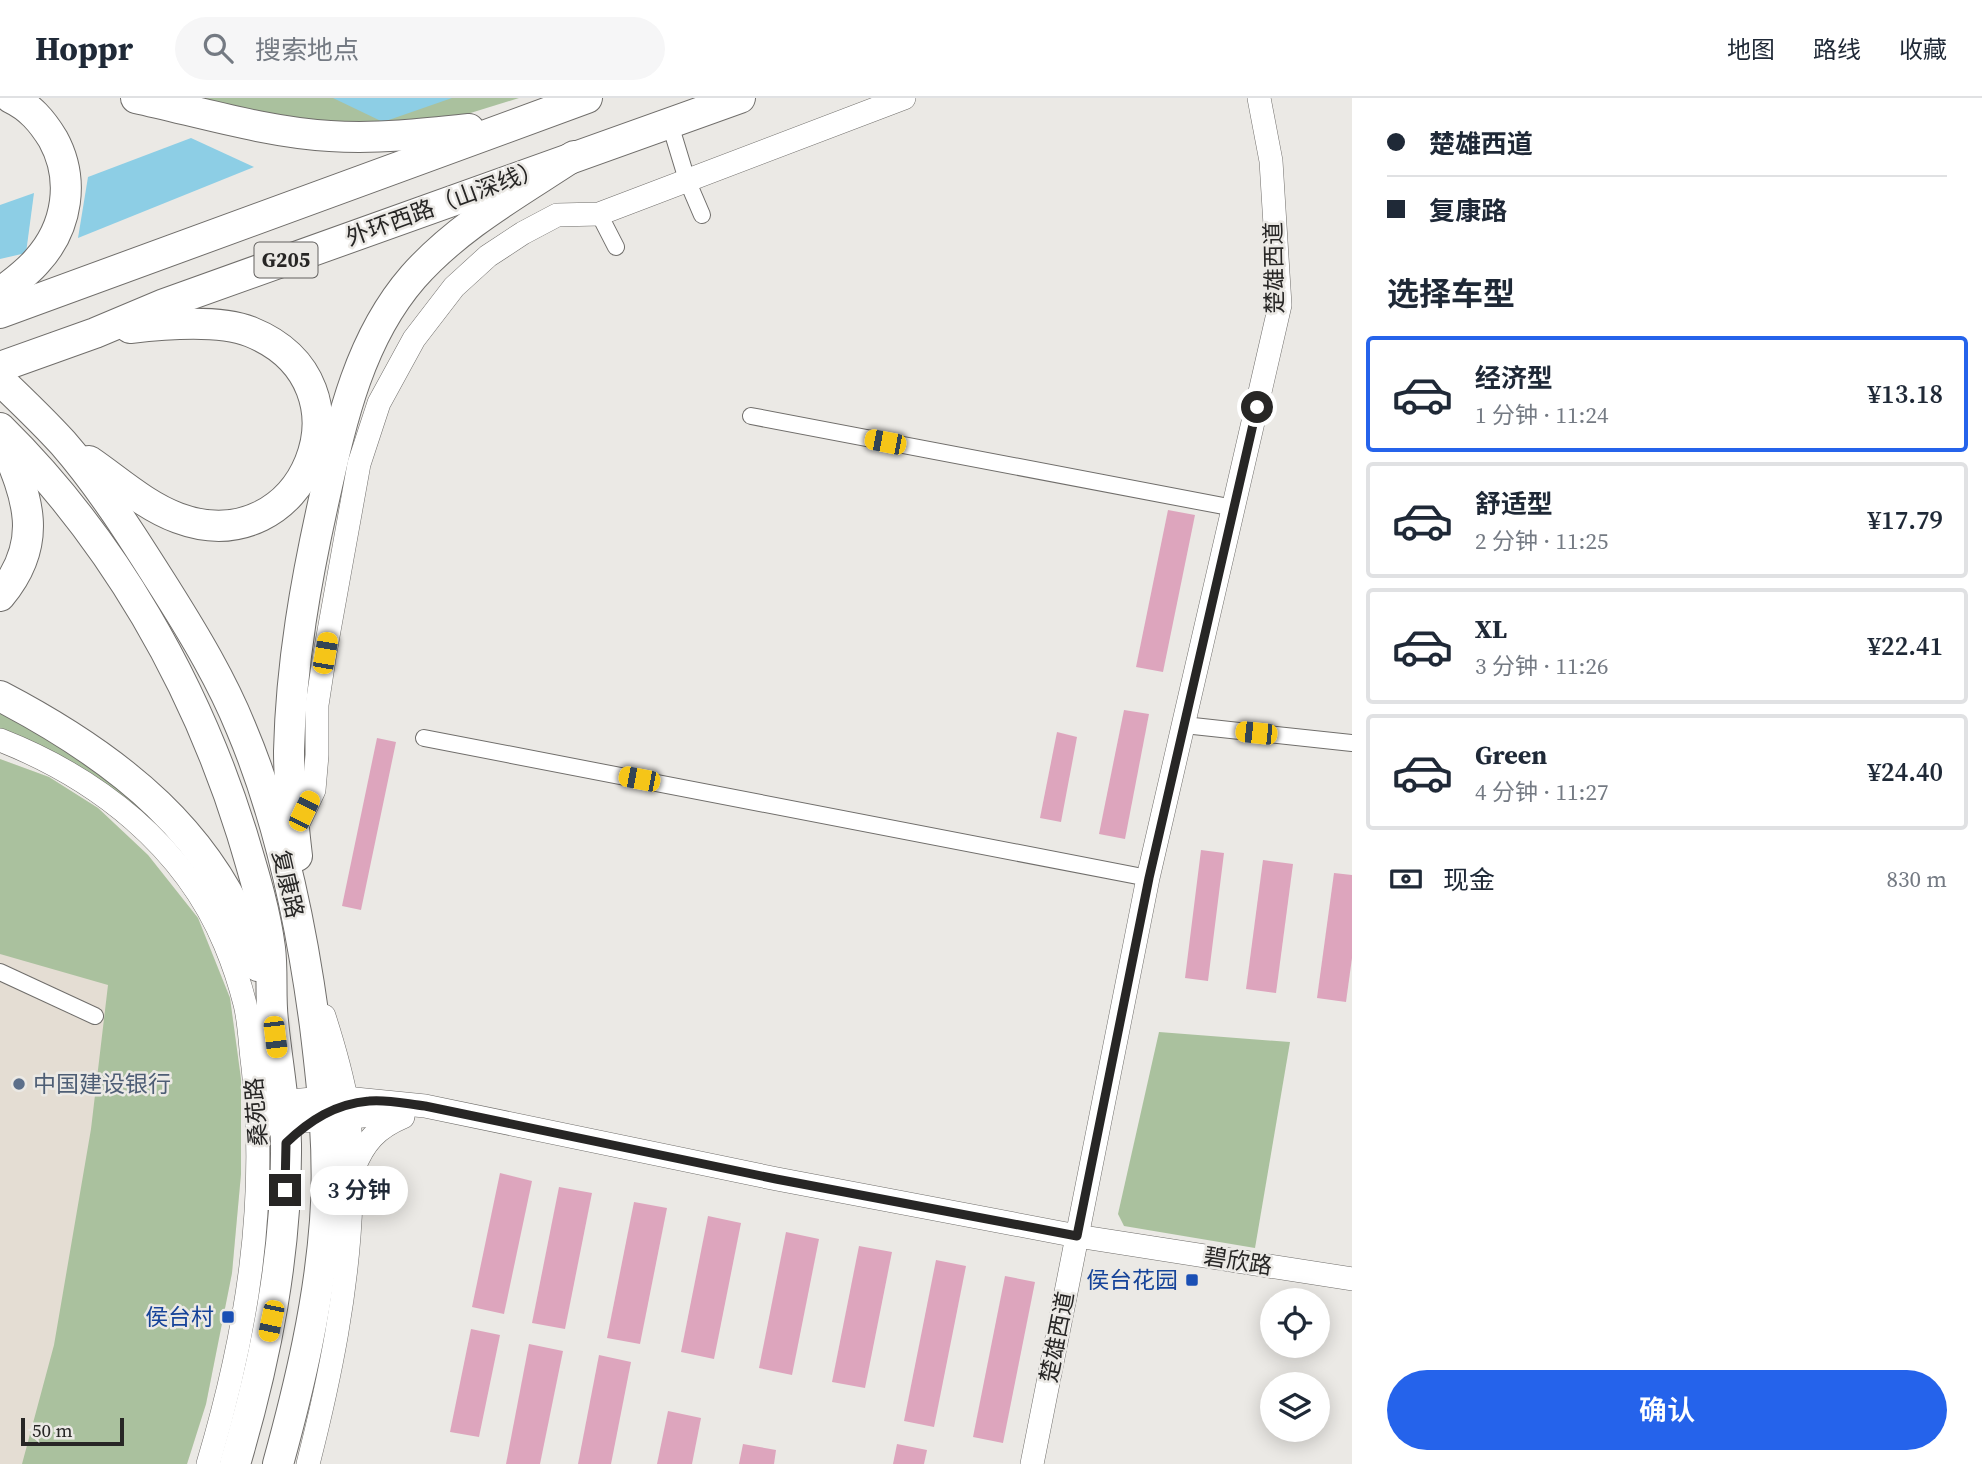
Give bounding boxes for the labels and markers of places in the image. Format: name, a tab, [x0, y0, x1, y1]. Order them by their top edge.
place label: 中国建设银行	[33, 1068, 171, 1100]
marker: 中国建设银行	[11, 1076, 27, 1092]
place label: 侯台花园	[1086, 1264, 1178, 1296]
marker: 侯台花园	[1184, 1272, 1200, 1288]
place label: 侯台村	[145, 1301, 214, 1333]
marker: 侯台村	[220, 1309, 236, 1325]

